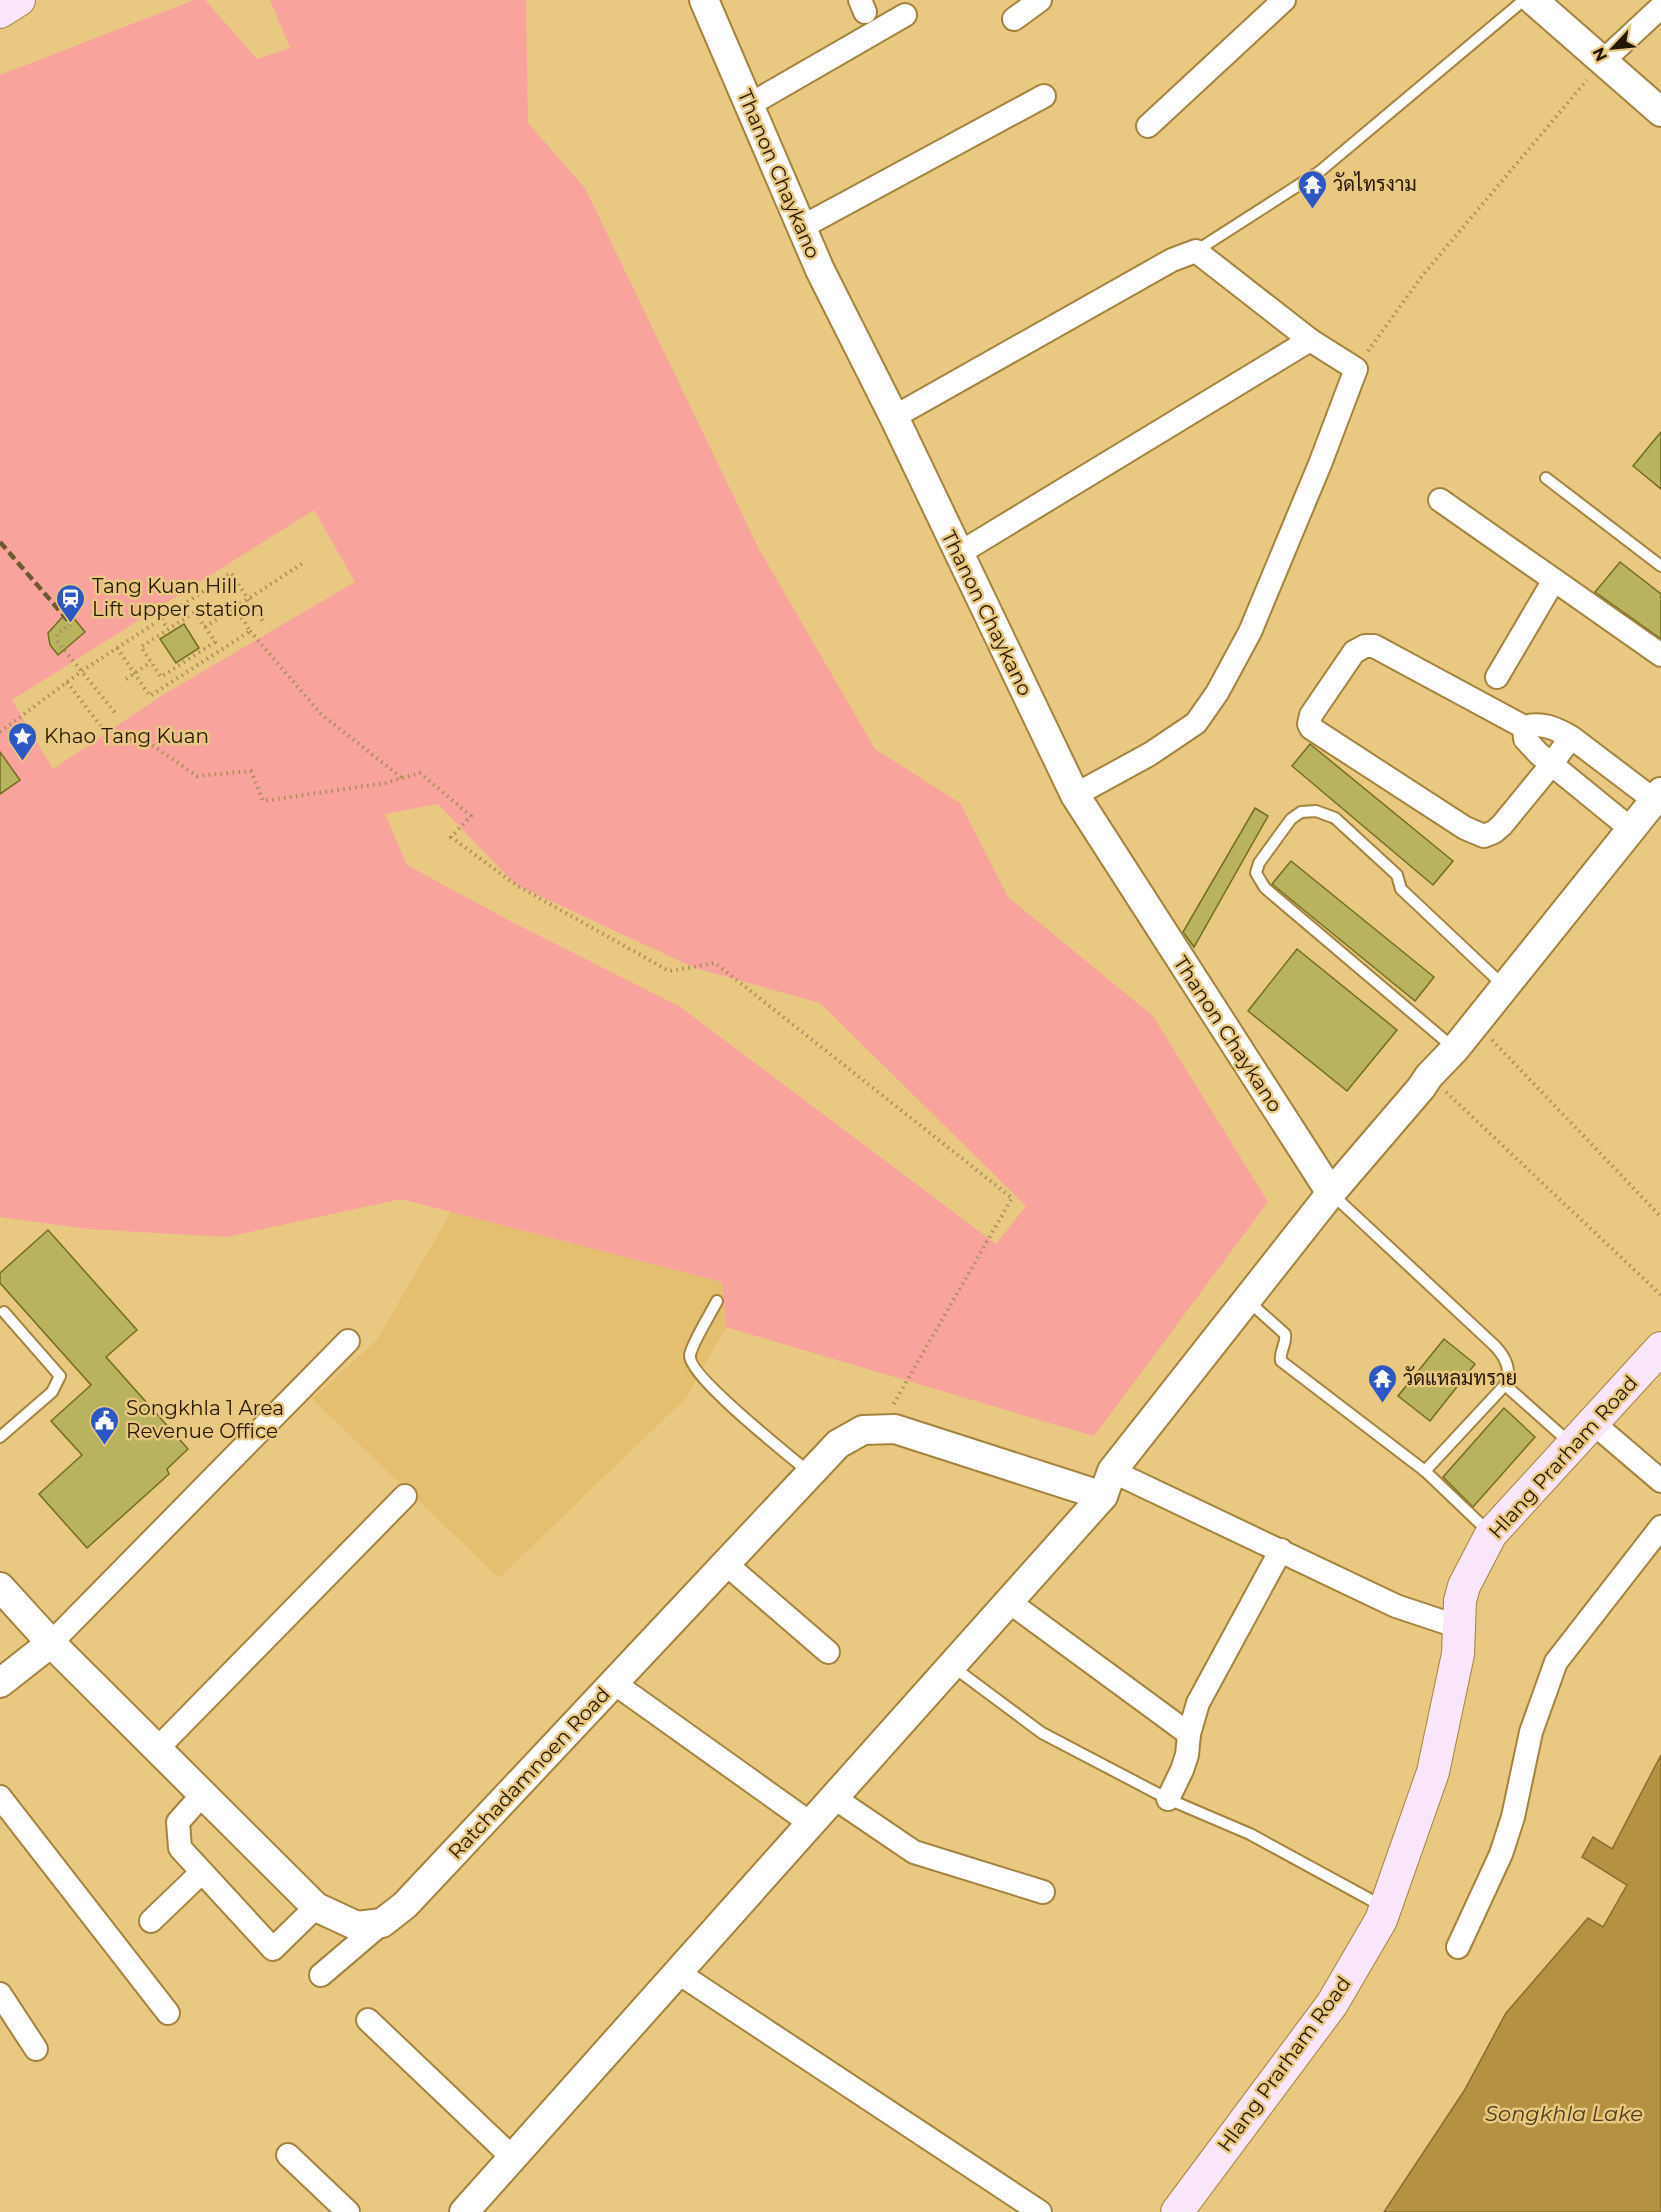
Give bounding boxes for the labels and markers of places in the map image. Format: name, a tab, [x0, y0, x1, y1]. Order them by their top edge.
temple icon: วัดไทรงาม	[1296, 168, 1328, 210]
place label: วัดไทรงาม	[1333, 171, 1417, 196]
place label: Tang Kuan Hill Lift upper station	[92, 574, 264, 621]
station icon: Tang Kuan Hill Lift upper station	[55, 582, 87, 624]
place icon: Khao Tang Kuan	[7, 720, 39, 762]
place label: Khao Tang Kuan	[44, 724, 209, 748]
temple icon: วัดแหลมทราย	[1366, 1362, 1398, 1404]
place label: วัดแหลมทราย	[1403, 1366, 1517, 1390]
place label: Songkhla 1 Area Revenue Office	[126, 1396, 284, 1443]
public building icon: Songkhla 1 Area Revenue Office	[89, 1404, 121, 1446]

